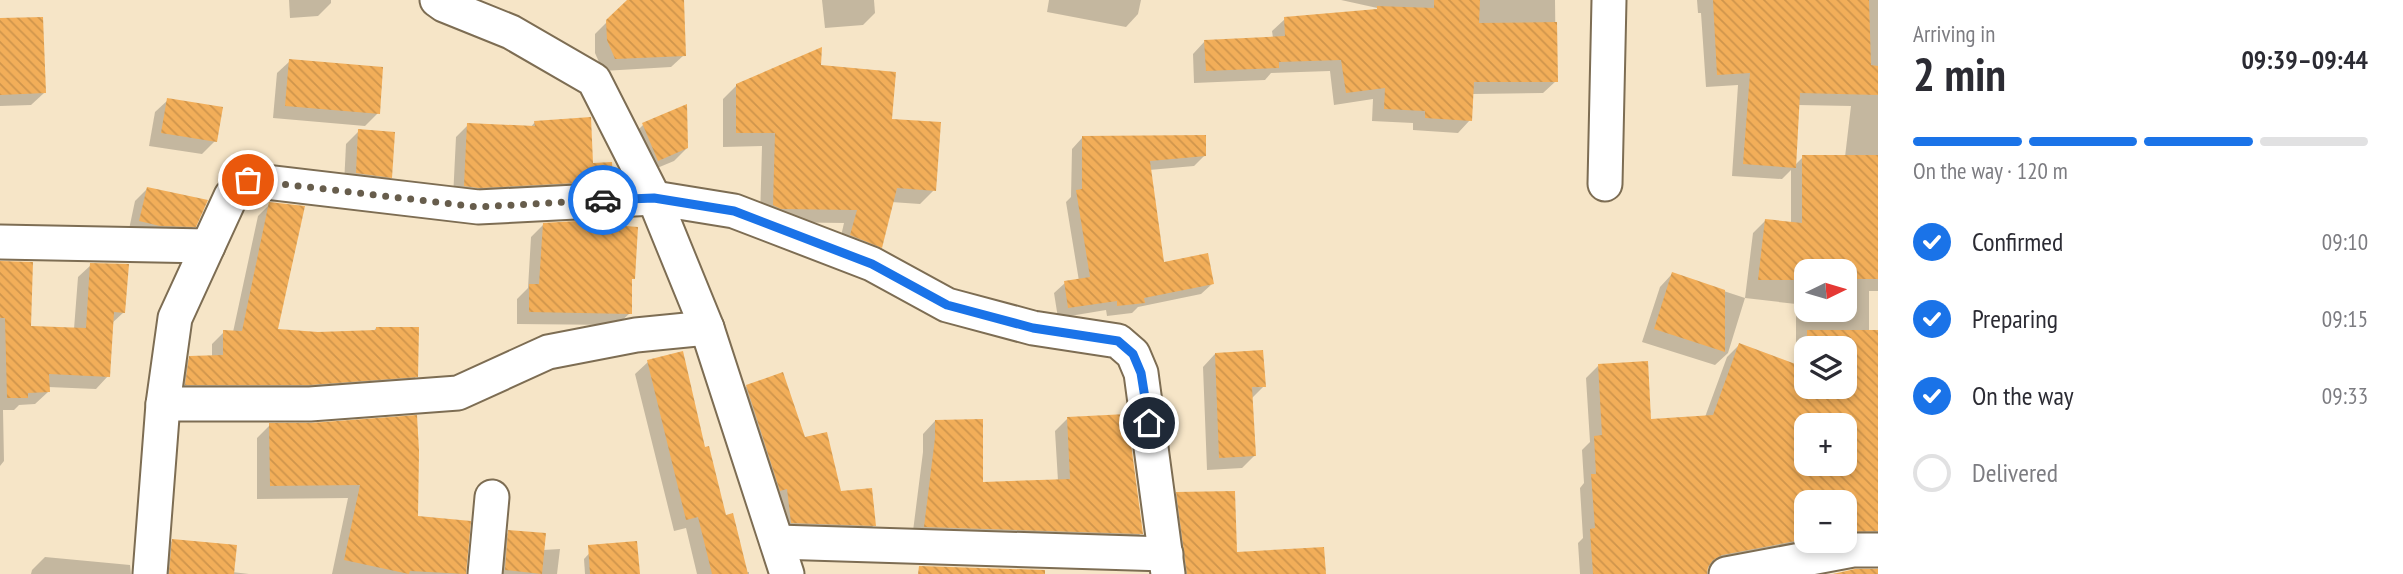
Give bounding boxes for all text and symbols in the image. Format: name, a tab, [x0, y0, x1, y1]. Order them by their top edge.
text: Arriving in	[1913, 19, 1995, 48]
text: 09:39–09:44	[2241, 43, 2368, 76]
text: 2 min	[1913, 44, 2006, 104]
pin	[218, 150, 278, 210]
text: On the way · 120 m	[1913, 156, 2068, 185]
icon: bag	[229, 161, 267, 199]
courier	[568, 165, 638, 235]
icon: car	[584, 181, 622, 219]
icon: check	[1913, 223, 1951, 261]
text: Confirmed	[1972, 225, 2063, 258]
text: 09:10	[2322, 227, 2368, 256]
north arrow	[1794, 259, 1857, 322]
map controls	[1794, 259, 1857, 553]
icon: check	[1913, 300, 1951, 338]
text: Preparing	[1972, 302, 2058, 335]
text: 09:15	[2322, 304, 2368, 333]
button: layers	[1794, 336, 1857, 399]
icon: check	[1913, 377, 1951, 415]
text: On the way	[1972, 379, 2074, 412]
text: 09:33	[2322, 381, 2368, 410]
pin	[1119, 393, 1179, 453]
icon: home	[1130, 404, 1168, 442]
button: +	[1794, 413, 1857, 476]
text: Delivered	[1972, 456, 2058, 489]
button: −	[1794, 490, 1857, 553]

